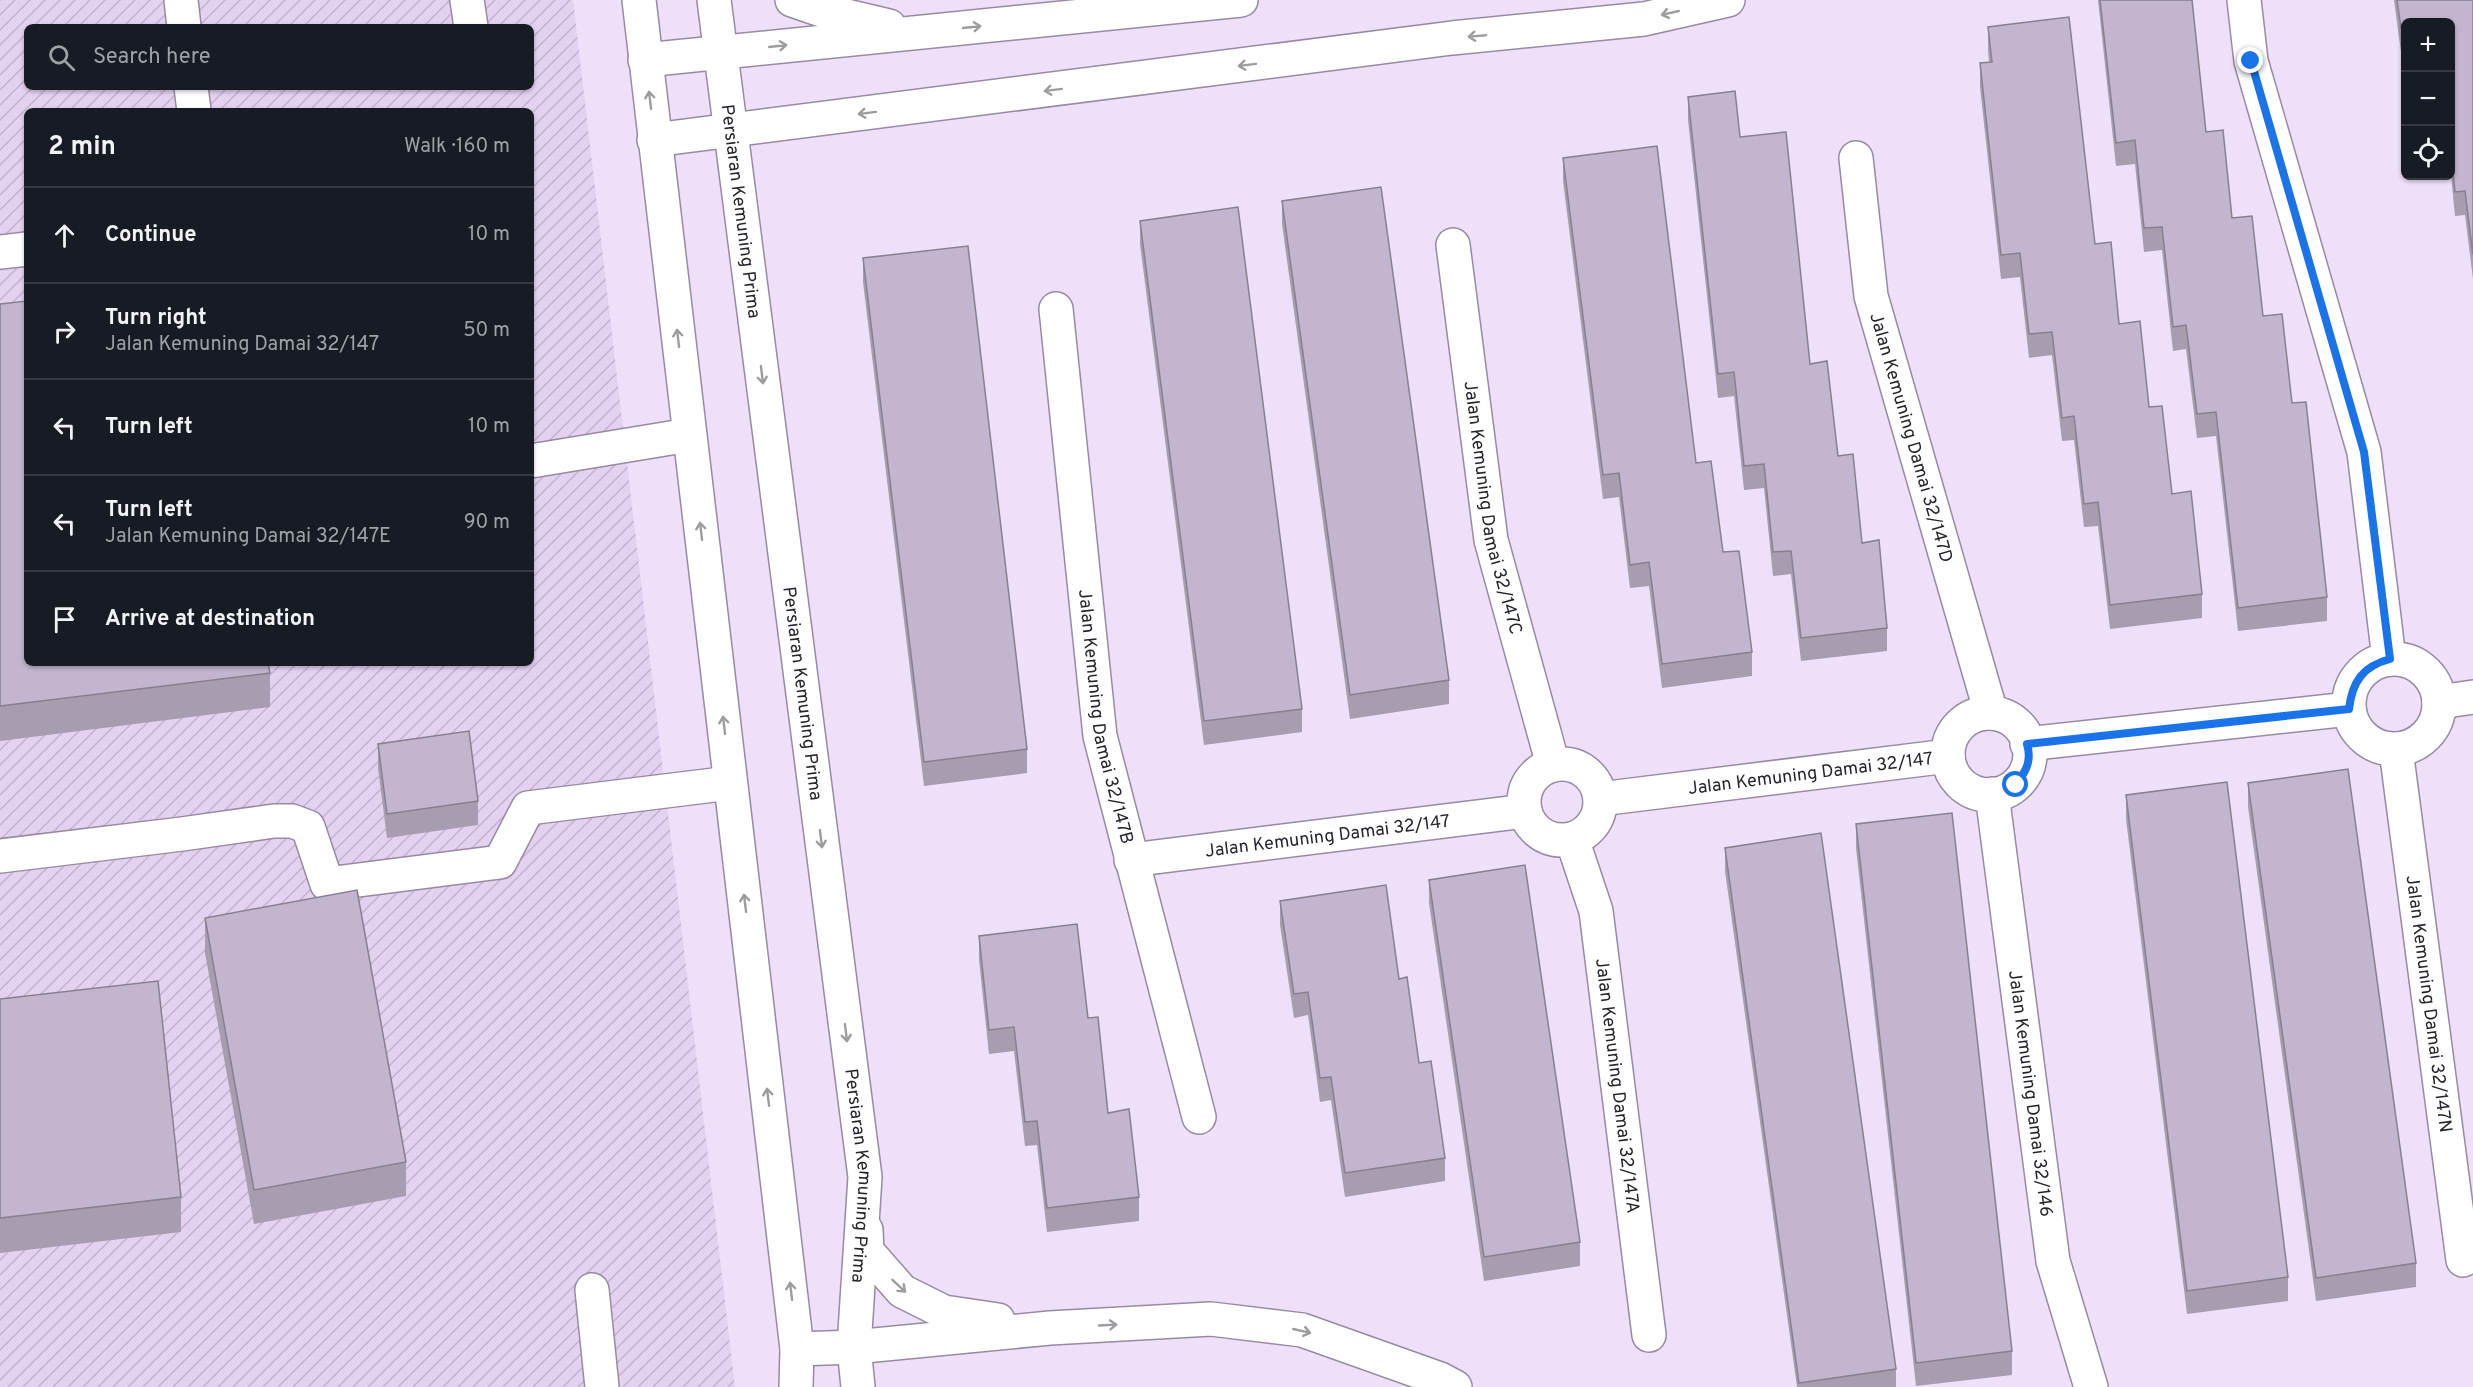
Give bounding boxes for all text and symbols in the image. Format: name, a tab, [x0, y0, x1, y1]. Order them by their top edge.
one-way arrow	[1661, 7, 1680, 19]
map controls	[2401, 18, 2455, 180]
button: +	[2401, 18, 2455, 72]
one-way arrow	[962, 21, 982, 32]
search box	[24, 24, 534, 90]
one-way arrow	[1467, 30, 1487, 41]
one-way arrow	[768, 40, 788, 51]
icon: search	[45, 41, 78, 74]
text: Search here	[93, 44, 211, 71]
route end	[2237, 47, 2263, 73]
one-way arrow	[1237, 60, 1257, 71]
button: −	[2401, 72, 2455, 126]
one-way arrow	[1044, 85, 1064, 96]
one-way arrow	[644, 90, 655, 110]
street label: Persiaran Kemuning Prima	[714, 103, 765, 320]
one-way arrow	[858, 108, 878, 119]
button: locate	[2401, 126, 2455, 180]
text: 2 min	[48, 131, 116, 164]
text: Walk · 160 m	[404, 134, 510, 160]
icon: ahead	[48, 219, 81, 252]
text: Continue	[105, 222, 196, 249]
text: 10 m	[468, 222, 510, 248]
text: Turn right	[105, 305, 207, 332]
street label: Jalan Kemuning Damai 32/147D	[1863, 310, 1957, 566]
icon: right	[48, 315, 81, 348]
text: 50 m	[463, 318, 510, 344]
one-way arrow	[672, 328, 683, 348]
text: Jalan Kemuning Damai 32/147	[105, 332, 379, 358]
one-way arrow	[756, 365, 767, 385]
street label: Jalan Kemuning Damai 32/147C	[1458, 380, 1527, 637]
icon: left	[48, 411, 81, 444]
text: Turn left	[105, 414, 193, 441]
text: 10 m	[468, 414, 510, 440]
text: Turn left	[105, 497, 193, 524]
icon: left	[48, 507, 81, 540]
text: 90 m	[464, 510, 510, 536]
one-way arrow	[695, 522, 706, 542]
text: Jalan Kemuning Damai 32/147E	[105, 524, 391, 550]
street label: Persiaran Kemuning Prima	[776, 585, 827, 802]
street label: Jalan Kemuning Damai 32/147B	[1072, 588, 1138, 847]
icon: arrive	[48, 603, 81, 636]
text: Arrive at destination	[105, 606, 315, 633]
one-way arrow	[718, 716, 729, 736]
street label: Jalan Kemuning Damai 32/147	[1687, 748, 1934, 801]
route start	[2002, 771, 2028, 797]
street label: Jalan Kemuning Damai 32/147	[1204, 810, 1452, 864]
one-way arrow	[816, 829, 827, 849]
street label: Jalan Kemuning Damai 32/147N	[2400, 874, 2456, 1134]
one-way arrow	[739, 894, 750, 914]
street label: Jalan Kemuning Damai 32/147A	[1589, 957, 1644, 1215]
street label: Jalan Kemuning Damai 32/146	[2002, 969, 2057, 1218]
one-way arrow	[841, 1022, 852, 1042]
street label: Persiaran Kemuning Prima	[838, 1067, 875, 1284]
one-way arrow	[762, 1088, 773, 1108]
one-way arrow	[891, 1279, 906, 1293]
one-way arrow	[785, 1281, 796, 1301]
one-way arrow	[1098, 1319, 1118, 1330]
one-way arrow	[1292, 1326, 1311, 1337]

